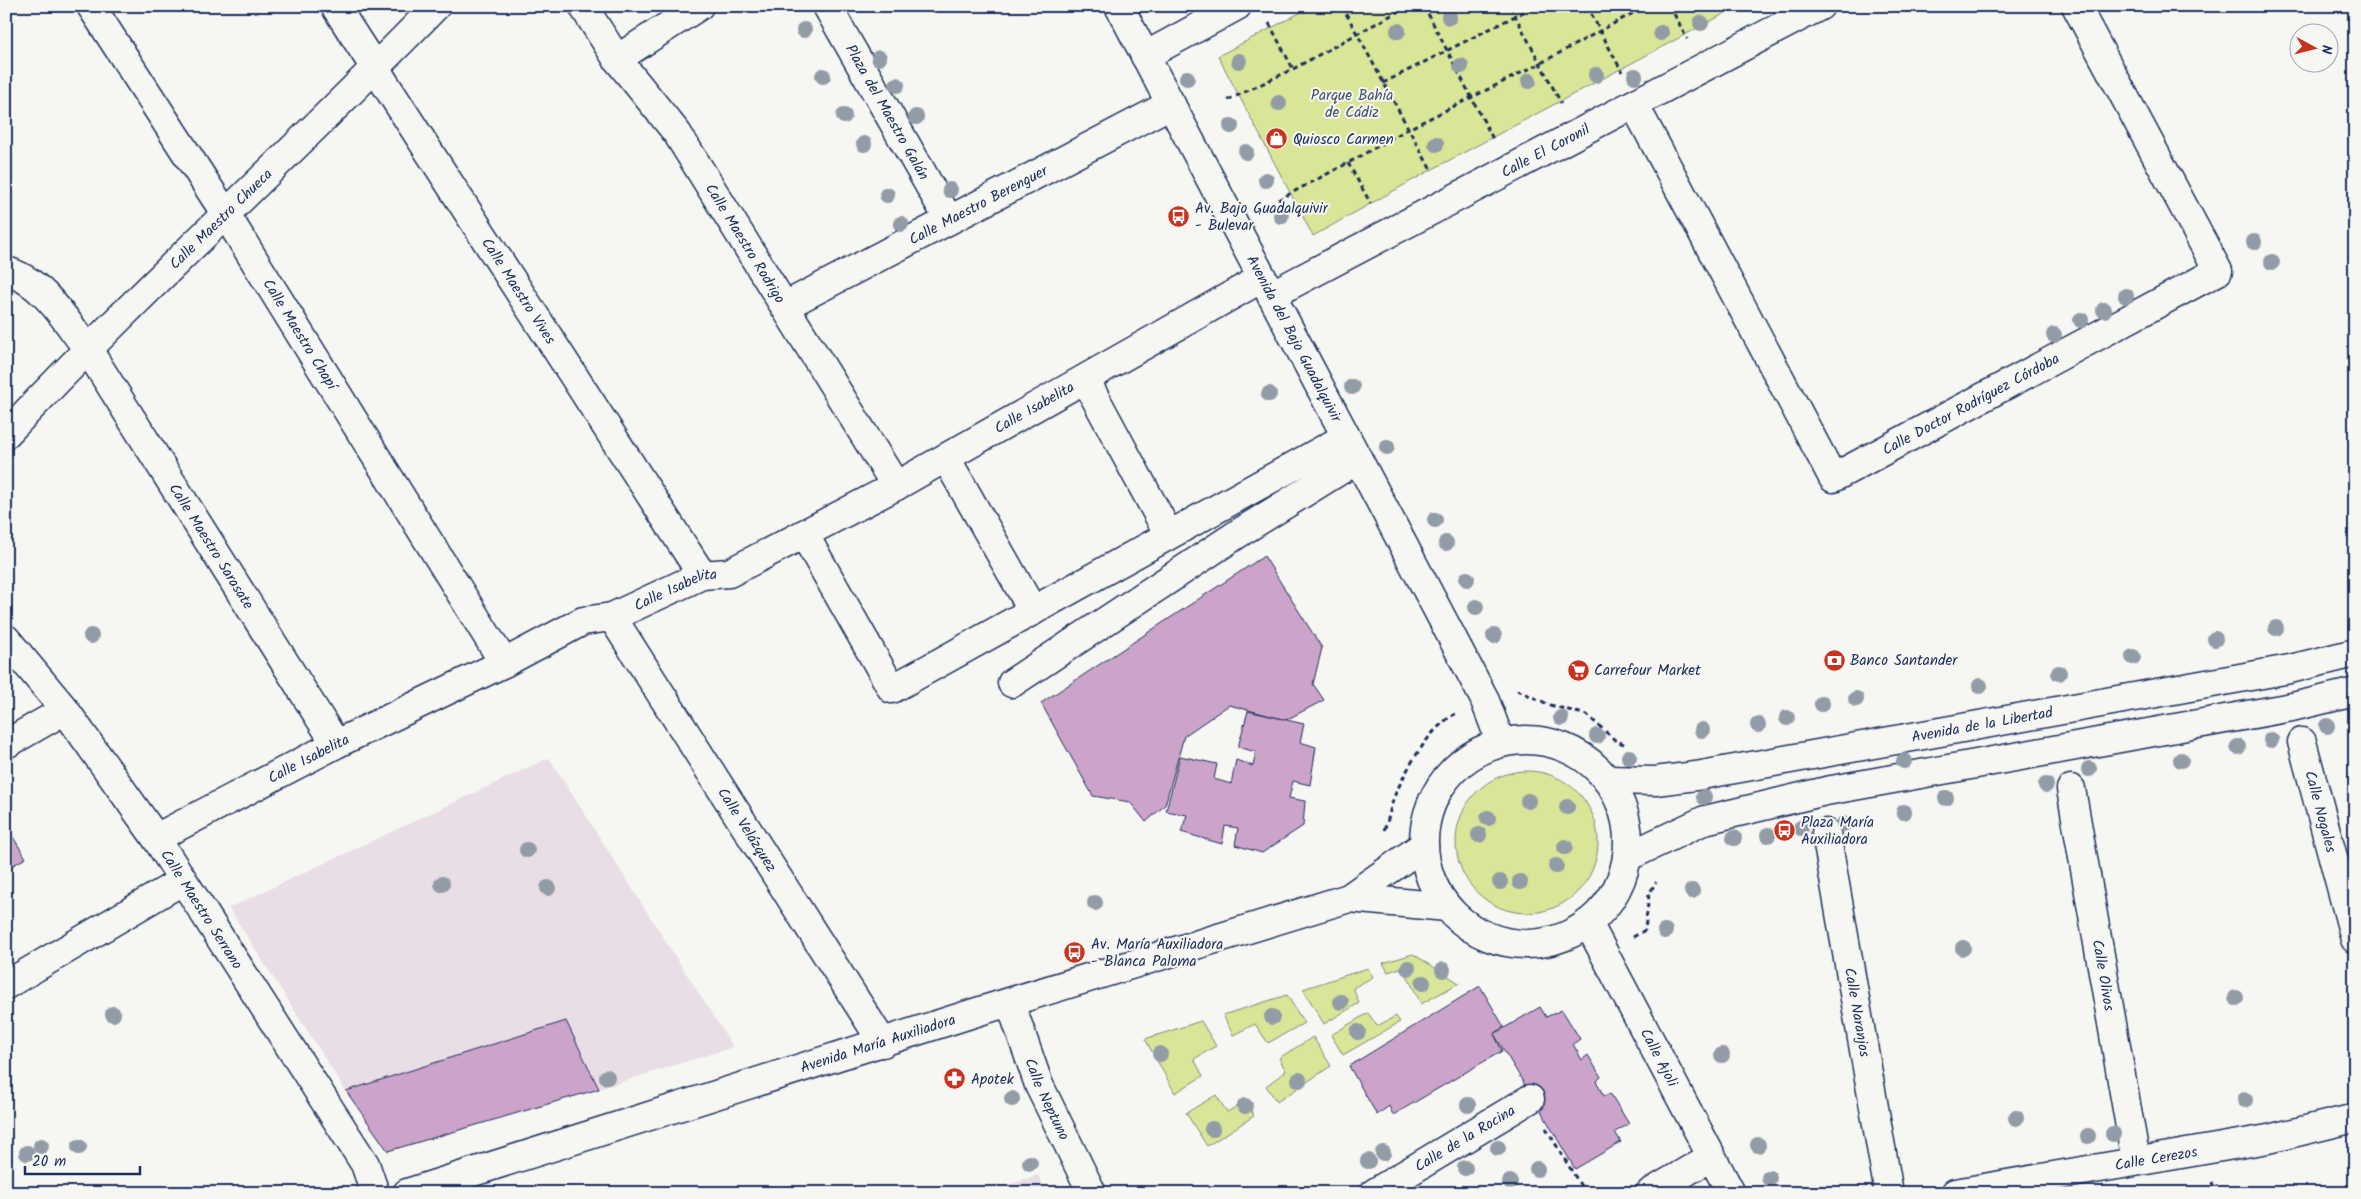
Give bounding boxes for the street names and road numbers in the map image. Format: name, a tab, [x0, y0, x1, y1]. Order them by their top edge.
street label: Plaza del Maestro Galán	[838, 40, 935, 185]
street label: Calle El Coronil	[1497, 118, 1595, 185]
street label: Calle Maestro Berenguer	[905, 159, 1053, 252]
street label: Calle Maestro Chueca	[164, 163, 279, 276]
street label: Calle Maestro Rodrigo	[698, 179, 791, 309]
street label: Calle Maestro Vives	[475, 233, 562, 350]
street label: Avenida del Bajo Guadalquivir	[1240, 251, 1348, 428]
street label: Calle Maestro Chapí	[256, 274, 344, 397]
street label: Calle Doctor Rodríguez Córdoba	[1878, 347, 2064, 462]
street label: Calle Isabelita	[990, 376, 1079, 441]
street label: Calle Maestro Sarasate	[162, 479, 260, 615]
street label: Calle Isabelita	[630, 563, 718, 618]
street label: Avenida de la Libertad	[1910, 701, 2055, 750]
street label: Calle Isabelita	[264, 728, 354, 791]
street label: Calle Nogales	[2297, 768, 2342, 856]
street label: Calle Velázquez	[711, 783, 783, 877]
street label: Calle Maestro Serrano	[153, 845, 248, 975]
street label: Calle Olivos	[2085, 938, 2121, 1014]
street label: Calle Naranjos	[1837, 966, 1876, 1060]
street label: Avenida María Auxiliadora	[797, 1008, 959, 1080]
street label: Calle Ajoli	[1633, 1024, 1684, 1093]
street label: Calle Neptuno	[1017, 1055, 1075, 1145]
street label: Calle de la Rocina	[1410, 1099, 1520, 1179]
street label: Calle Cerezos	[2113, 1140, 2200, 1178]

